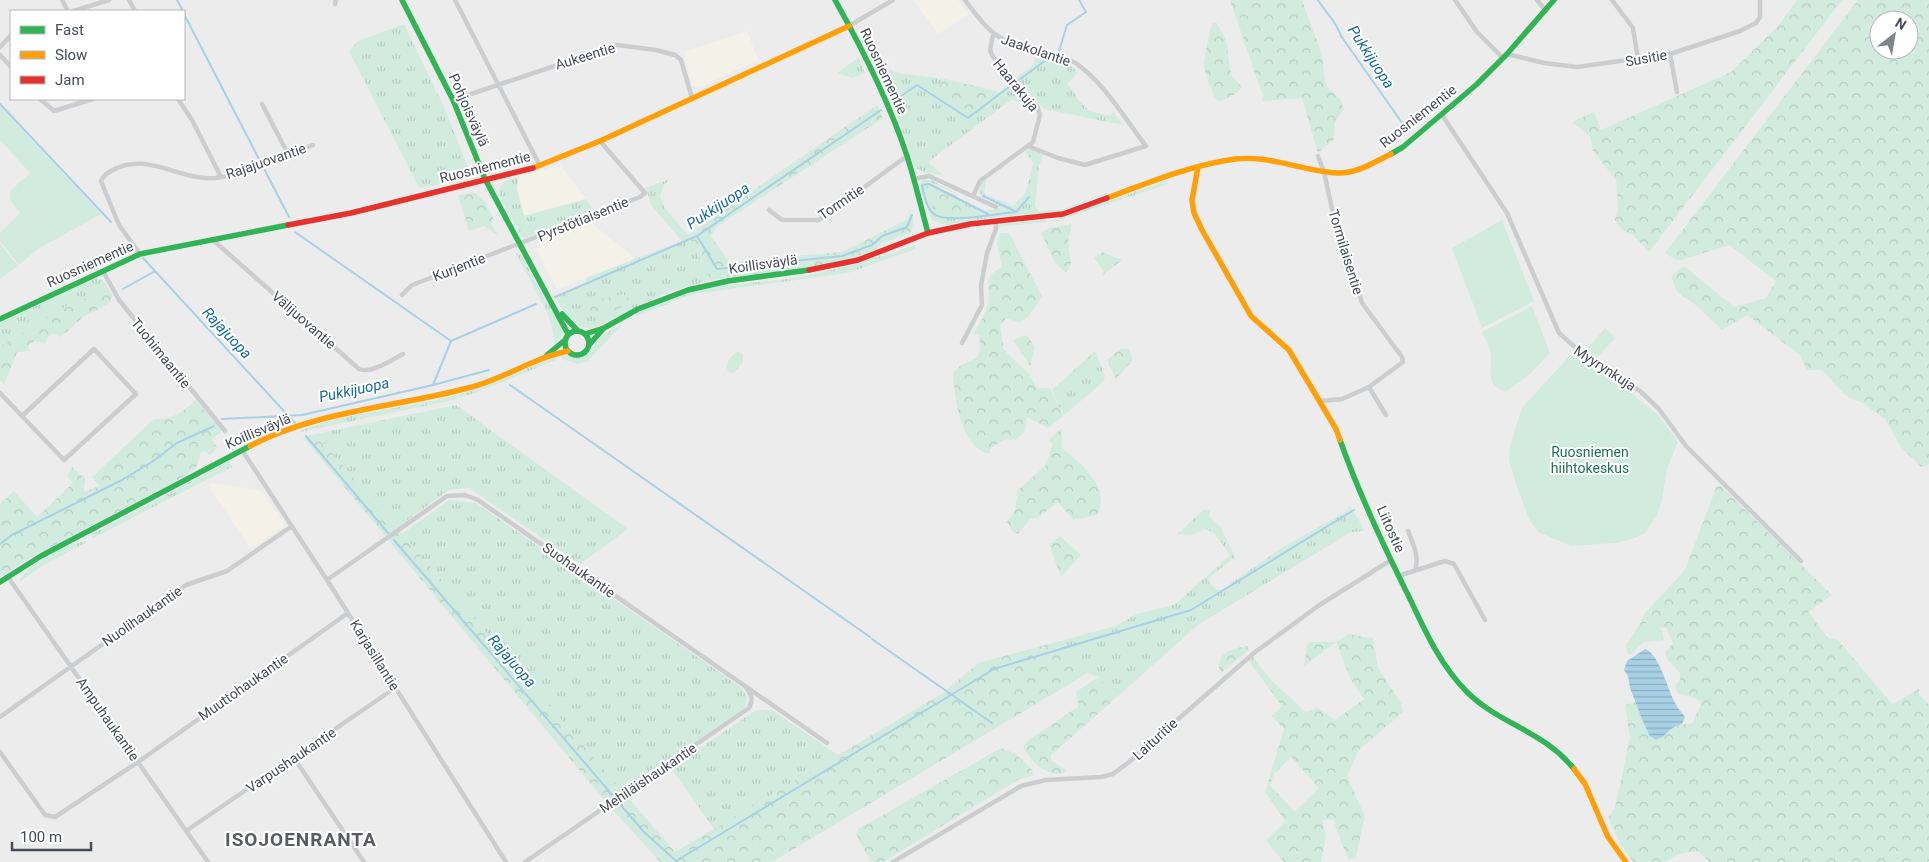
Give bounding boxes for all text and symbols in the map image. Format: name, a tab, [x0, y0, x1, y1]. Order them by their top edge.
legend	[10, 10, 185, 100]
north arrow	[1869, 10, 1919, 60]
text: N	[1892, 14, 1909, 33]
text: Fast	[55, 21, 84, 39]
water label: Pukkijuopa	[1344, 22, 1398, 92]
street label: Ruosniementie	[857, 25, 911, 117]
street label: Jaakolantie	[999, 31, 1073, 69]
street label: Aukeentie	[553, 39, 617, 73]
text: Slow	[55, 46, 87, 64]
street label: Susitie	[1624, 46, 1668, 70]
street label: Haarakuja	[990, 55, 1042, 115]
text: Jam	[55, 71, 85, 89]
street label: Pohjoisväylä	[446, 71, 492, 149]
street label: Ruosniementie	[1376, 81, 1460, 151]
street label: Rajajuovantie	[224, 140, 308, 182]
street label: Ruosniementie	[438, 148, 532, 186]
water label: Pukkijuopa	[683, 179, 753, 233]
street label: Tormitie	[815, 181, 867, 223]
street label: Pyrstötiaisentie	[535, 193, 631, 245]
street label: Tormilaisentie	[1325, 207, 1367, 297]
street label: Ruosniementie	[44, 238, 136, 290]
street label: Kurjentie	[430, 250, 488, 284]
street label: Koillisväylä	[728, 251, 798, 277]
street label: Välijuovantie	[269, 288, 339, 352]
water label: Rajajuopa	[199, 303, 256, 363]
street label: Tuohimaantie	[128, 315, 194, 391]
street label: Myyrynkuja	[1571, 342, 1639, 394]
water label: Pukkijuopa	[317, 374, 391, 406]
street label: Koillisväylä	[223, 410, 293, 452]
park label: Ruosniemen hiihtokeskus	[1551, 444, 1629, 476]
street label: Liitostie	[1374, 503, 1408, 555]
street label: Suohaukantie	[540, 539, 618, 601]
street label: Nuolihaukantie	[99, 583, 185, 649]
street label: Karjasillantie	[347, 617, 403, 693]
water label: Rajajuopa	[484, 631, 540, 691]
street label: Muuttohaukantie	[195, 650, 291, 724]
street label: Ampuhaukantie	[73, 674, 143, 764]
street label: Laituritie	[1129, 715, 1181, 763]
street label: Varpushaukantie	[243, 724, 339, 796]
street label: Mehiläishaukantie	[597, 740, 699, 816]
scale bar	[12, 820, 91, 852]
text: 100 m	[20, 828, 62, 846]
district label: ISOJOENRANTA	[225, 828, 377, 851]

